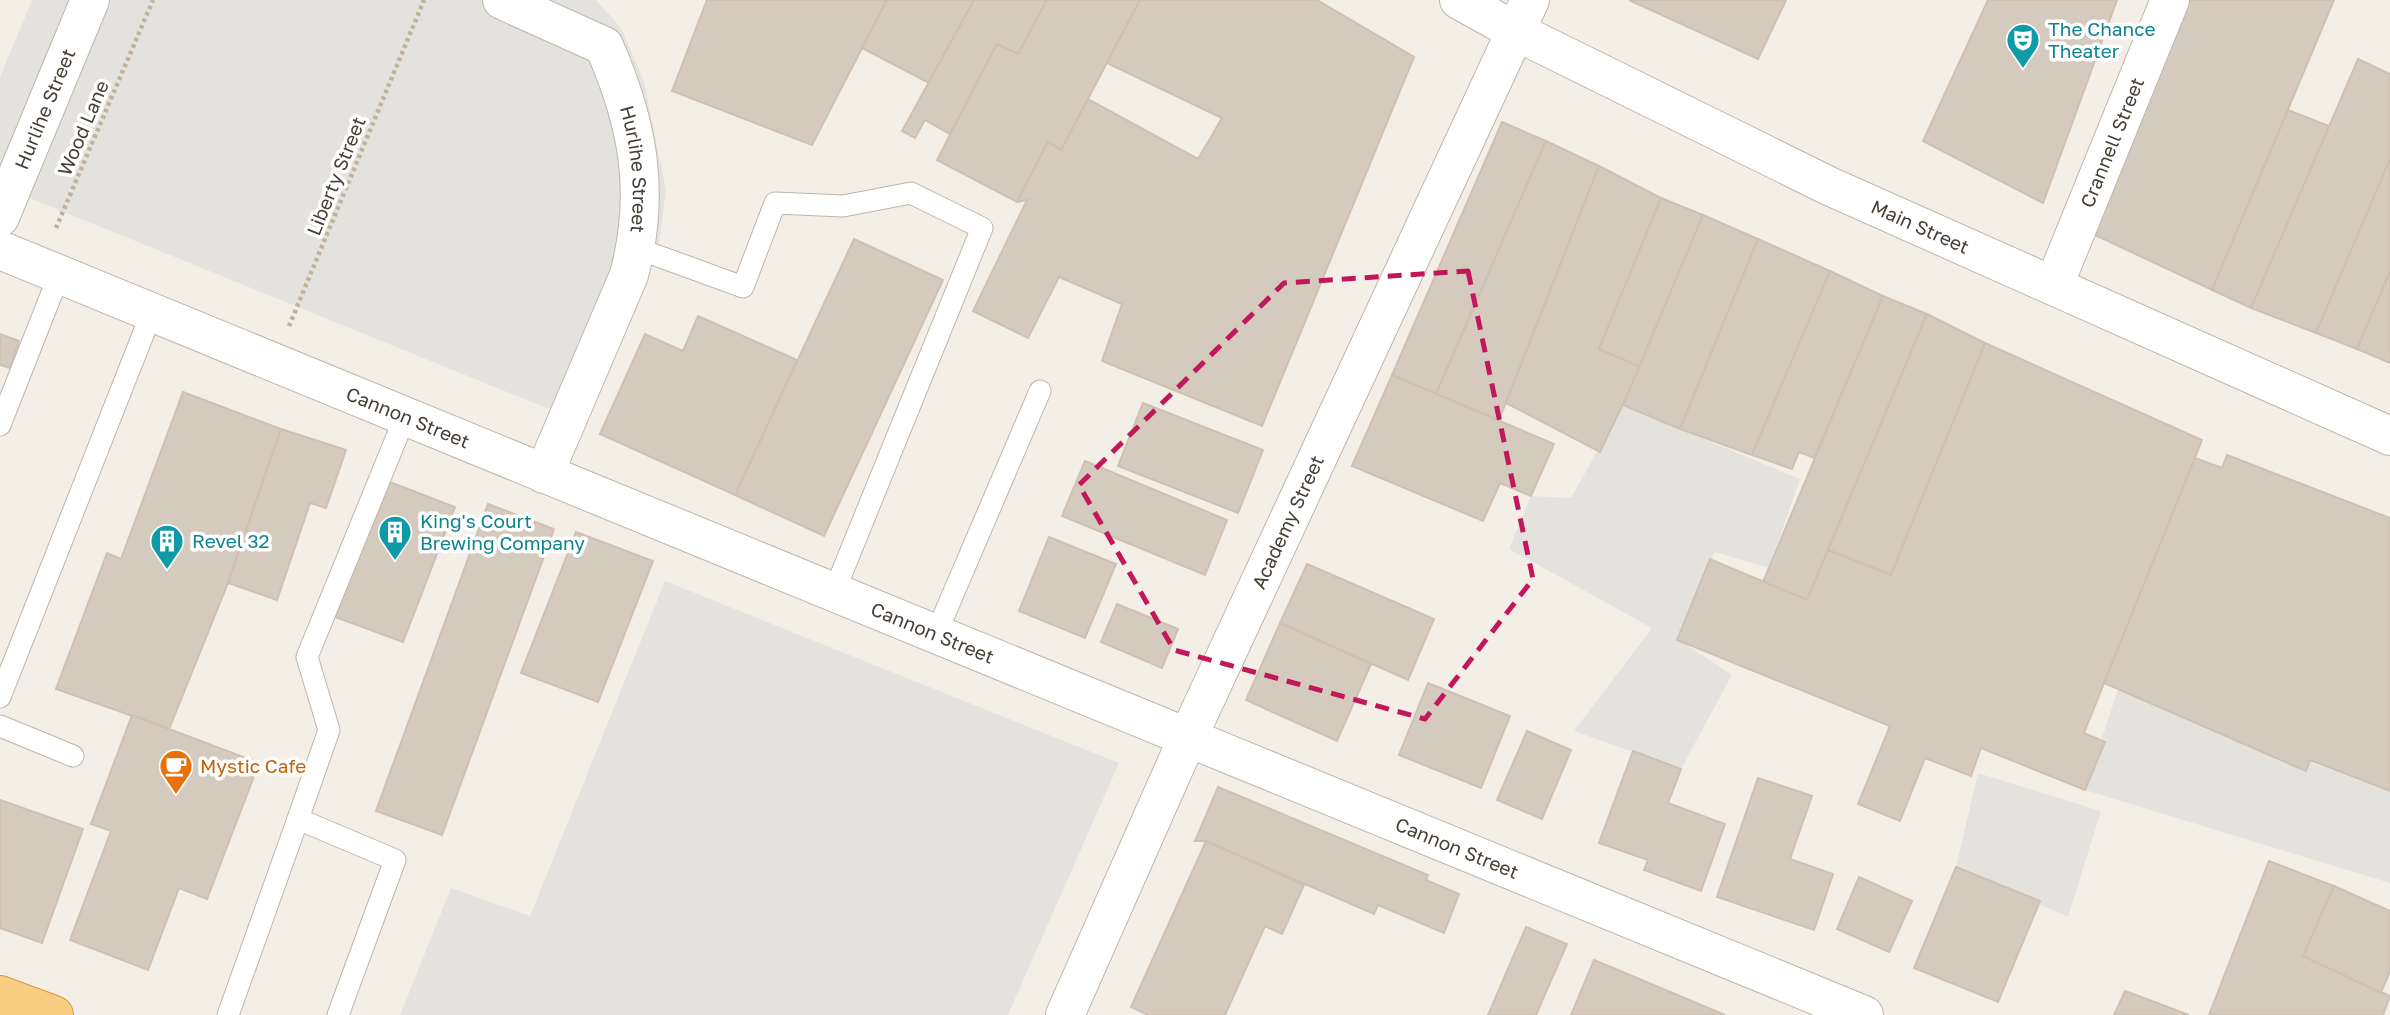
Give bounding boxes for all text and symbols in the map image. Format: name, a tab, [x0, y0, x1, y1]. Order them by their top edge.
place label: The Chance Theater	[2048, 17, 2156, 62]
theatre icon: The Chance Theater	[2004, 21, 2042, 70]
street label: Hurlihe Street	[9, 45, 80, 172]
street label: Crannell Street	[2075, 74, 2148, 211]
street label: Wood Lane	[52, 77, 113, 179]
street label: Hurlihe Street	[616, 103, 652, 234]
street label: Liberty Street	[301, 113, 370, 239]
street label: Main Street	[1868, 194, 1973, 258]
street label: Cannon Street	[343, 381, 473, 453]
street label: Academy Street	[1246, 451, 1328, 592]
place label: King's Court Brewing Company	[420, 509, 585, 554]
building icon: King's Court Brewing Company	[376, 513, 414, 562]
building icon: Revel 32	[148, 522, 186, 571]
place label: Revel 32	[192, 529, 270, 552]
street label: Cannon Street	[868, 597, 998, 668]
cafe icon: Mystic Cafe	[157, 747, 195, 796]
place label: Mystic Cafe	[200, 754, 306, 777]
street label: Cannon Street	[1392, 812, 1522, 883]

